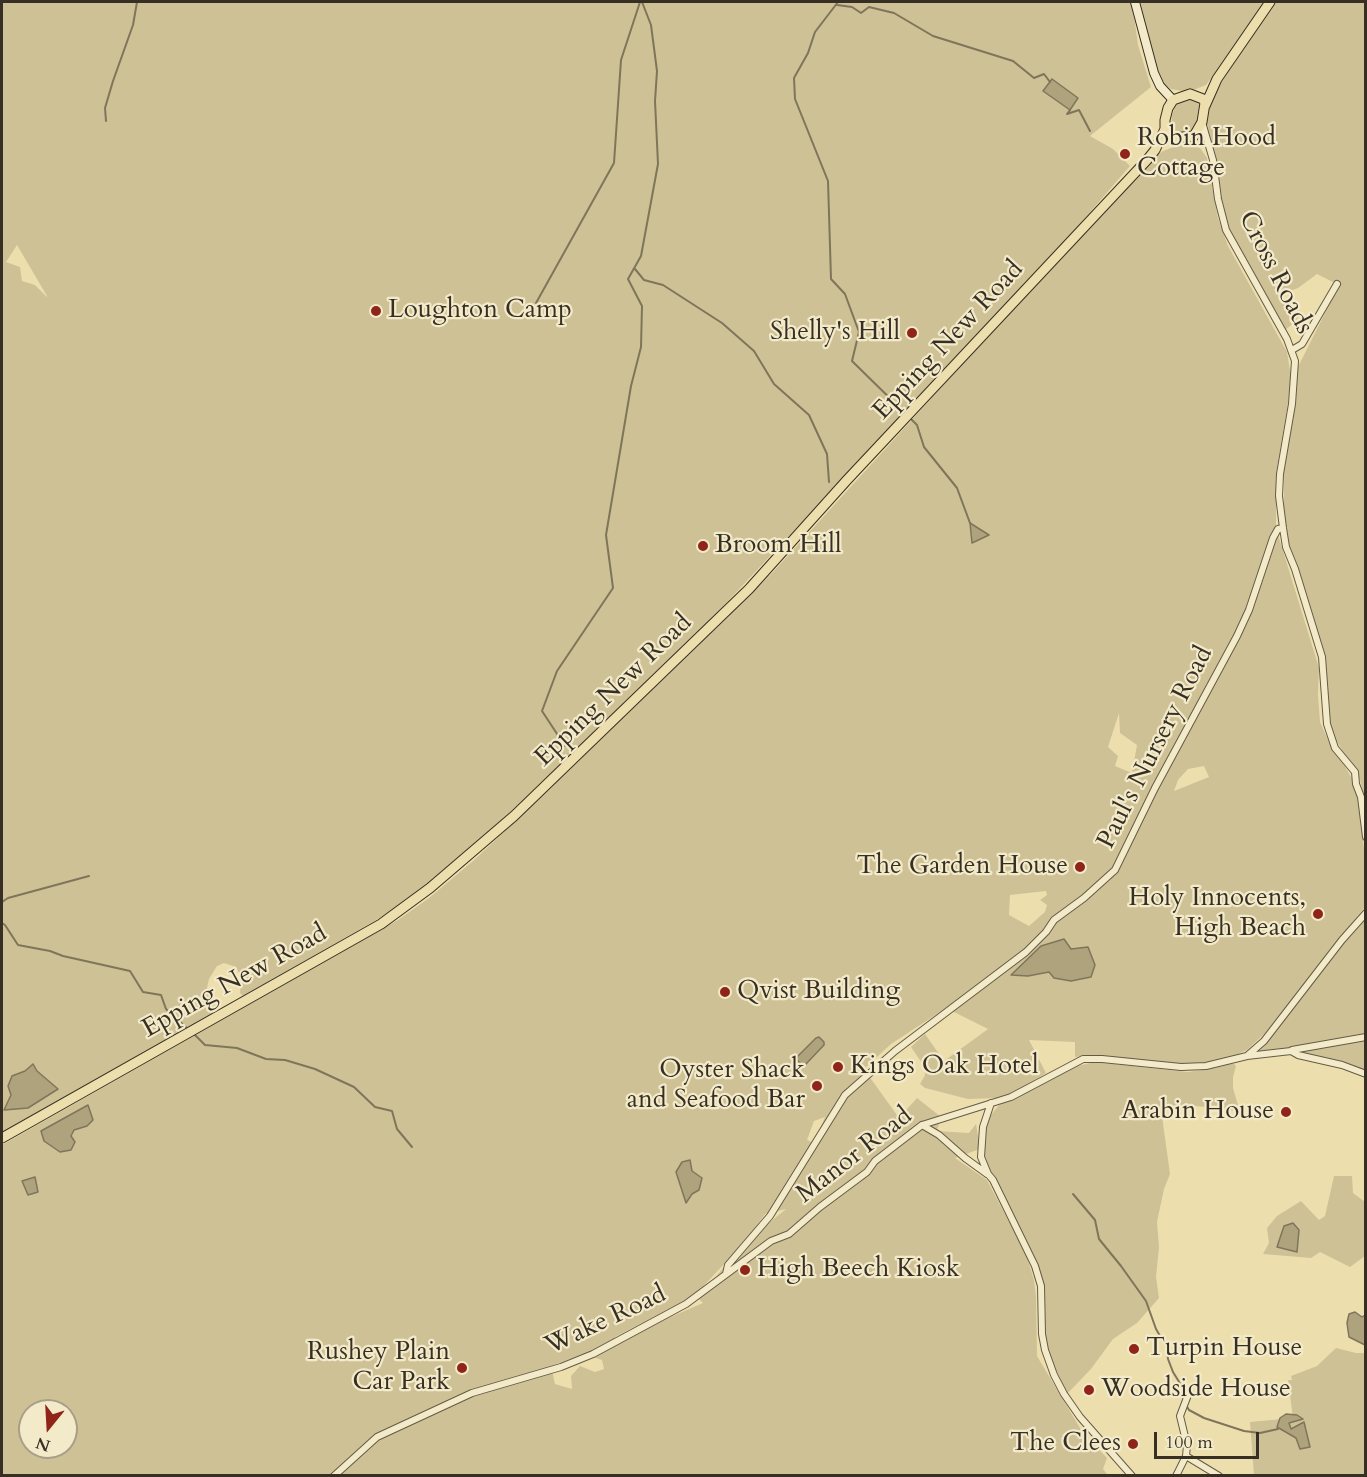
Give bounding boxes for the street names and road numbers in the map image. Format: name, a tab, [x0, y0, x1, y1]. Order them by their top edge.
street label: Cross Roads	[1231, 206, 1319, 340]
street label: Epping New Road	[867, 255, 1031, 427]
street label: Epping New Road	[529, 608, 699, 774]
street label: Paul's Nursery Road	[1092, 642, 1220, 854]
street label: Epping New Road	[137, 918, 333, 1046]
street label: Manor Road	[791, 1101, 919, 1211]
street label: Wake Road	[541, 1279, 671, 1363]

